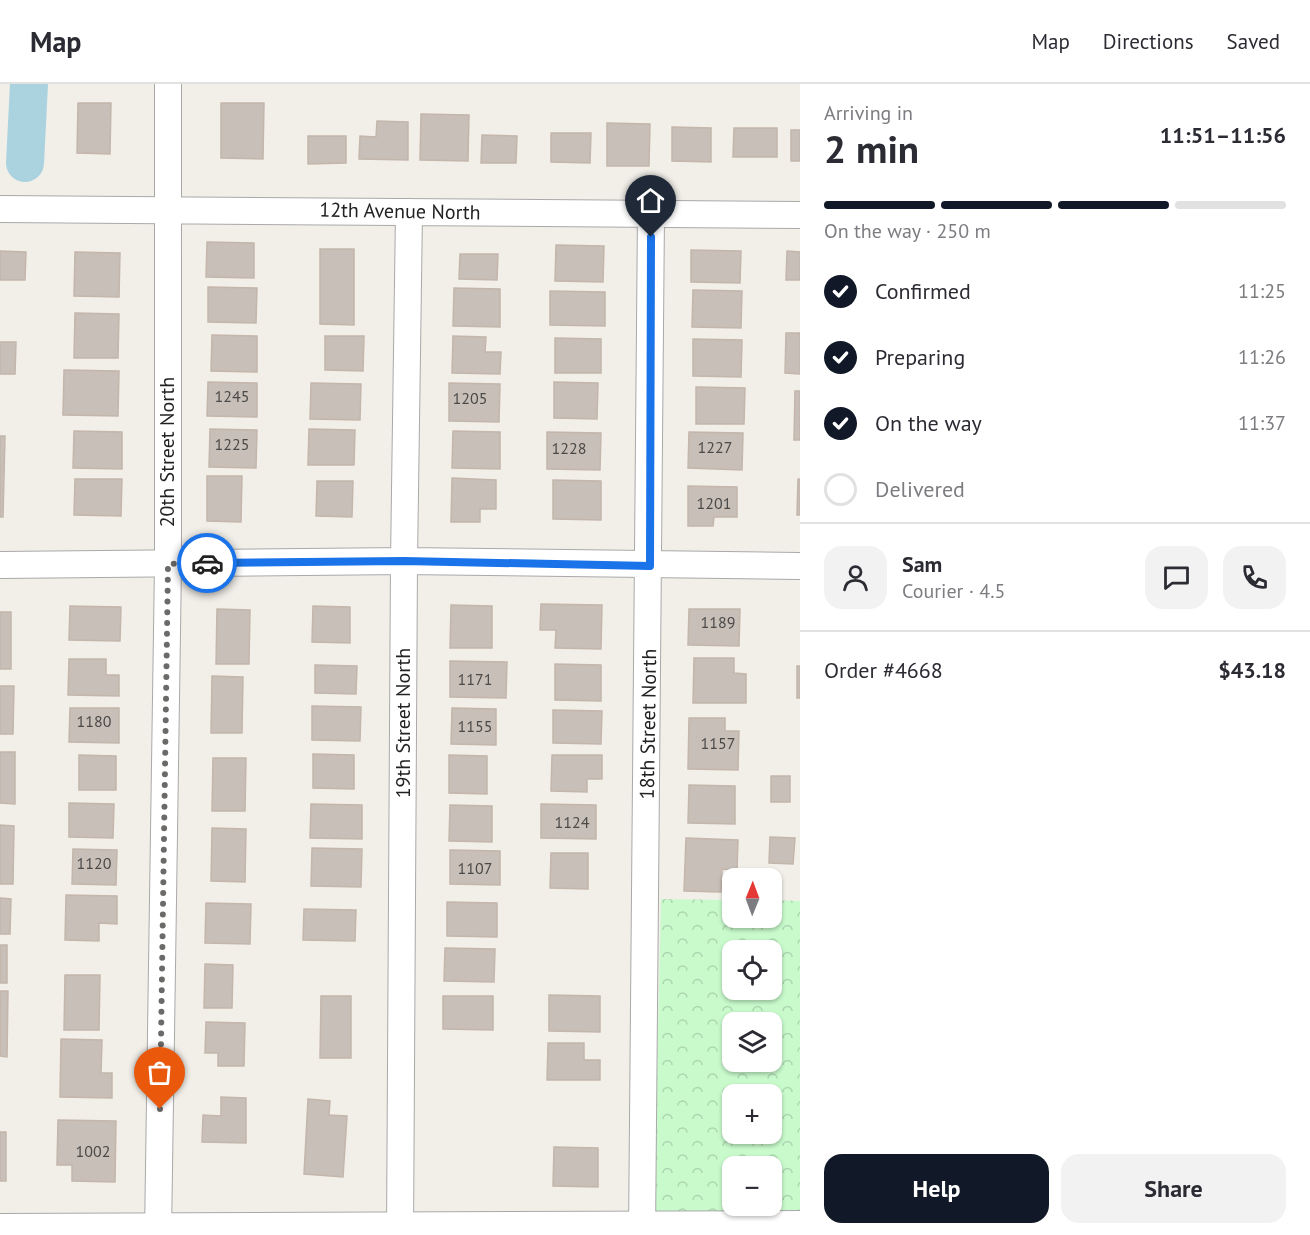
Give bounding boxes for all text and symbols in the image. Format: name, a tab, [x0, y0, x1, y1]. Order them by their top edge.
text: Map	[30, 23, 81, 60]
text: Map	[1031, 28, 1070, 55]
text: Directions	[1103, 28, 1194, 55]
text: Saved	[1227, 28, 1280, 55]
text: Arriving in	[824, 100, 913, 126]
text: 11:51–11:56	[1160, 121, 1286, 149]
text: 2 min	[824, 123, 919, 174]
pin	[625, 175, 676, 237]
icon: home	[634, 184, 667, 217]
street label: 12th Avenue North	[319, 197, 481, 225]
text: On the way · 250 m	[824, 218, 991, 244]
icon: check	[824, 275, 857, 308]
text: Confirmed	[875, 277, 971, 305]
text: 11:25	[1238, 278, 1286, 304]
icon: check	[824, 341, 857, 374]
text: Preparing	[875, 343, 965, 371]
text: 11:26	[1238, 344, 1286, 370]
street label: 20th Street North	[154, 377, 180, 527]
house number: 1245	[215, 386, 249, 406]
house number: 1205	[453, 388, 487, 408]
icon: check	[824, 407, 857, 440]
text: On the way	[875, 409, 982, 437]
text: 11:37	[1238, 410, 1286, 436]
house number: 1225	[215, 434, 249, 454]
house number: 1227	[698, 437, 732, 457]
house number: 1228	[552, 438, 586, 458]
text: Delivered	[875, 475, 965, 503]
house number: 1201	[697, 493, 731, 513]
courier	[177, 533, 237, 593]
button: person	[824, 546, 887, 609]
button: chat	[1145, 546, 1208, 609]
button: phone	[1223, 546, 1286, 609]
icon: car	[191, 547, 224, 580]
text: Sam	[902, 550, 942, 578]
text: Courier · 4.5	[902, 578, 1005, 604]
house number: 1189	[701, 612, 735, 632]
street label: 19th Street North	[390, 648, 416, 798]
street label: 18th Street North	[634, 648, 662, 800]
text: Order #4668	[824, 656, 943, 684]
text: $43.18	[1218, 656, 1286, 684]
house number: 1171	[458, 669, 492, 689]
house number: 1180	[77, 711, 112, 731]
house number: 1155	[458, 716, 492, 736]
house number: 1157	[701, 733, 735, 753]
house number: 1124	[555, 812, 590, 832]
house number: 1120	[77, 853, 112, 873]
house number: 1107	[458, 858, 492, 878]
north arrow	[722, 868, 782, 928]
map controls	[722, 868, 782, 1216]
button: locate	[722, 940, 782, 1000]
button: layers	[722, 1012, 782, 1072]
pin	[134, 1047, 185, 1109]
icon: bag	[143, 1056, 176, 1089]
button: +	[722, 1084, 782, 1144]
house number: 1002	[76, 1141, 110, 1161]
button: Help	[824, 1154, 1049, 1223]
button: Share	[1061, 1154, 1286, 1223]
button: −	[722, 1156, 782, 1216]

